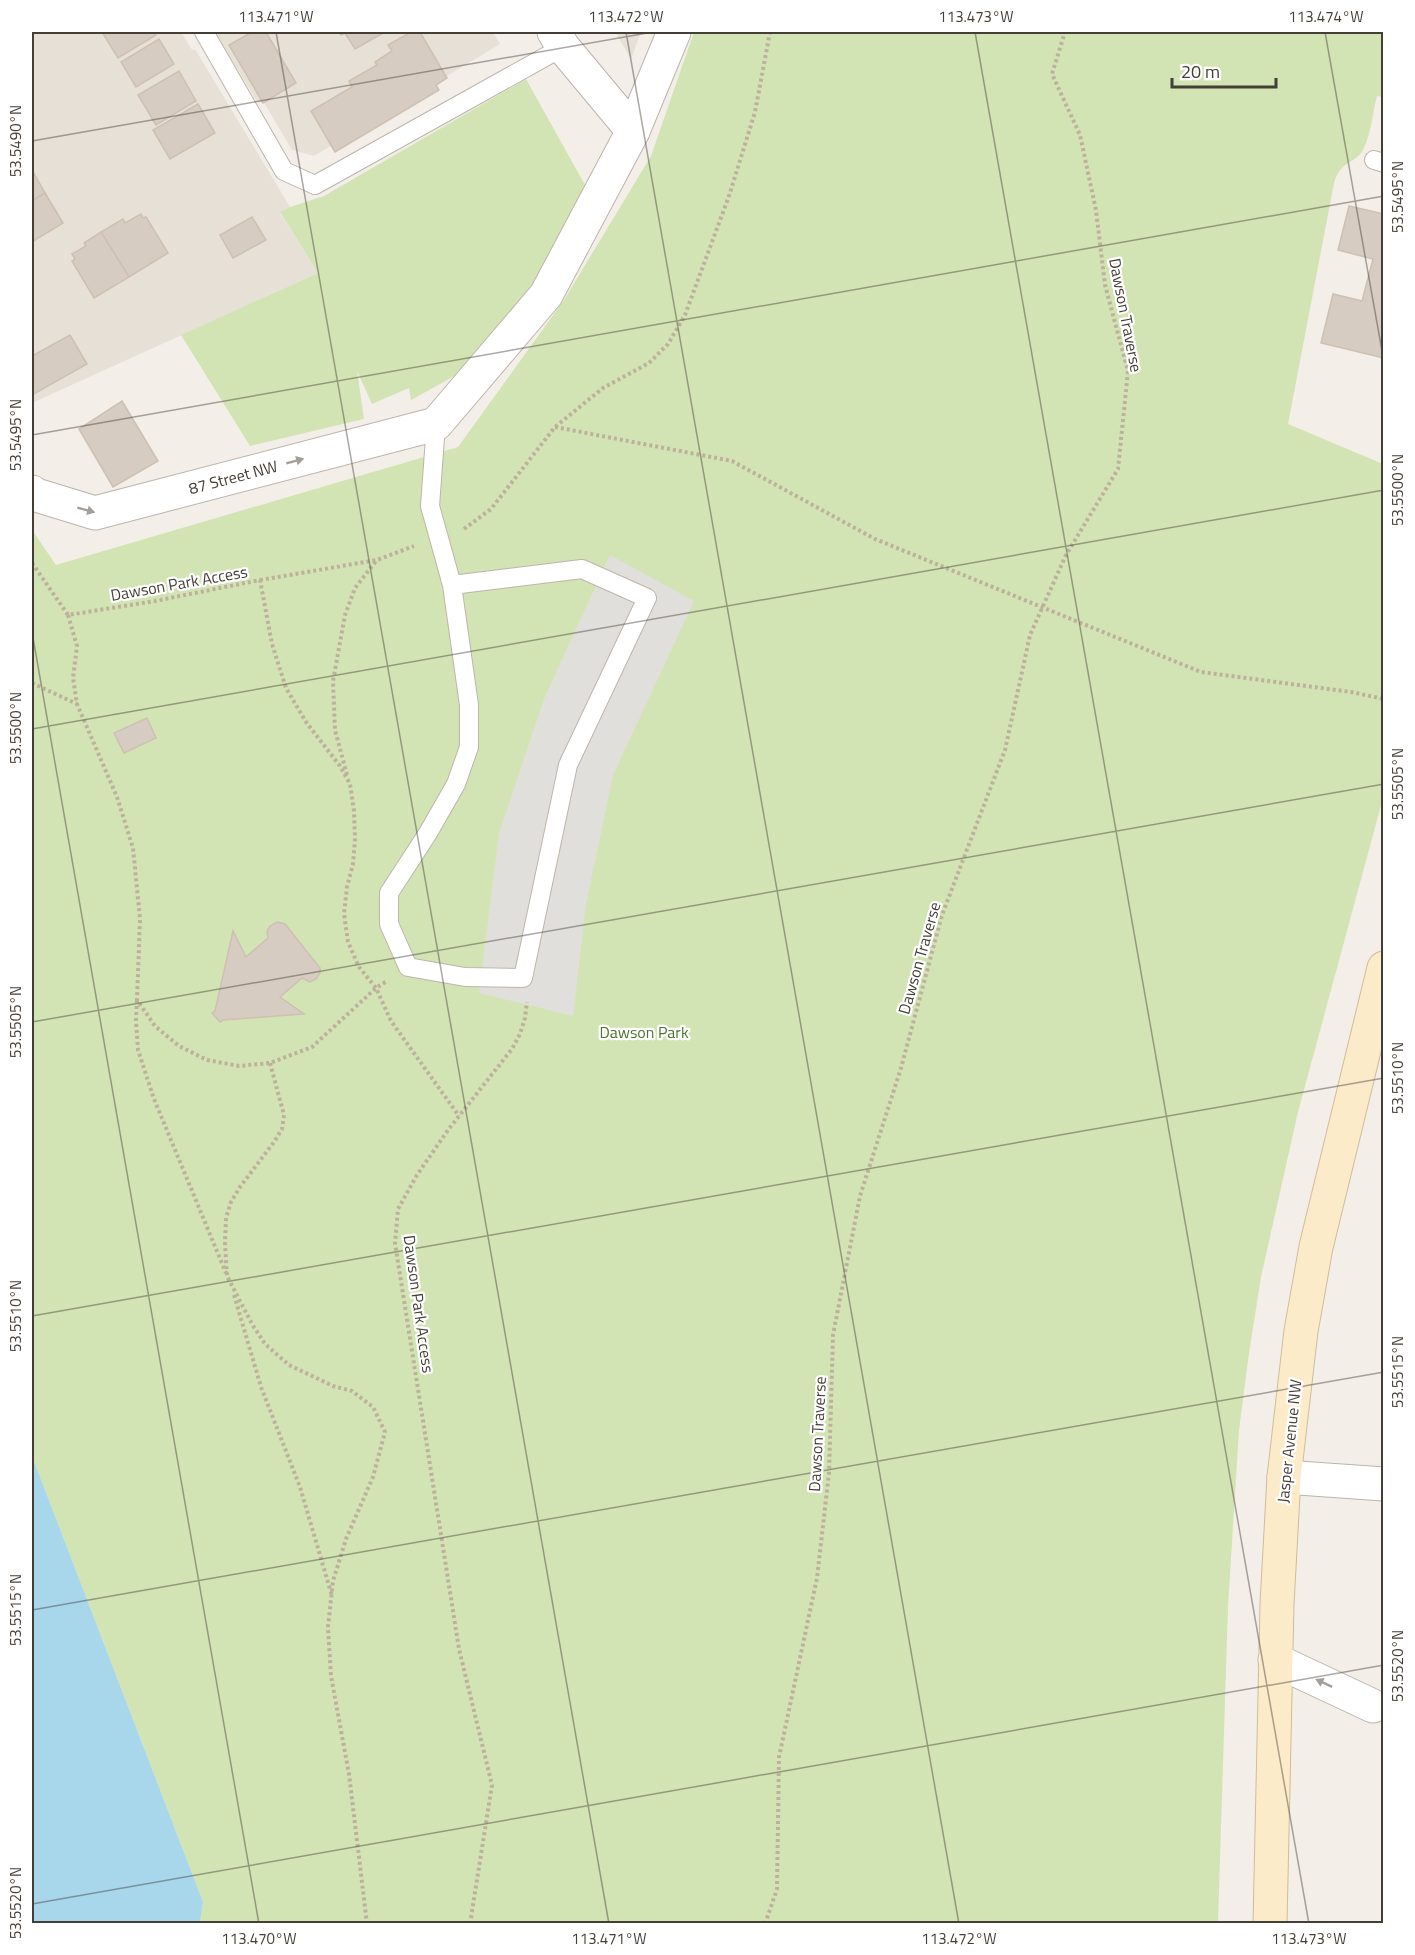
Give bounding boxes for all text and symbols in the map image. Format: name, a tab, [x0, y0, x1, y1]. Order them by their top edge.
text: 113.471°W	[238, 5, 314, 28]
text: 113.472°W	[588, 5, 664, 28]
text: 113.473°W	[938, 5, 1014, 28]
text: 113.474°W	[1288, 5, 1364, 28]
scale bar	[1172, 51, 1276, 89]
text: 20 m	[1181, 58, 1220, 85]
text: 53.5490°N	[4, 105, 27, 177]
text: 53.5495°N	[1386, 161, 1409, 233]
street label: Dawson Traverse	[1103, 256, 1149, 374]
text: 53.5495°N	[4, 399, 27, 471]
street label: 87 Street NW	[186, 454, 280, 500]
text: 53.5500°N	[1386, 454, 1409, 526]
one-way arrow	[286, 455, 305, 465]
one-way arrow	[78, 506, 96, 515]
street label: Dawson Park Access	[109, 559, 249, 607]
text: 53.5500°N	[4, 692, 27, 764]
text: 53.5505°N	[1386, 748, 1409, 820]
street label: Dawson Traverse	[892, 899, 946, 1017]
text: 53.5505°N	[4, 986, 27, 1058]
park label: Dawson Park	[599, 1020, 689, 1044]
text: 53.5510°N	[1386, 1042, 1409, 1114]
street label: Dawson Park Access	[397, 1234, 441, 1374]
text: 53.5510°N	[4, 1280, 27, 1352]
text: 53.5515°N	[1386, 1336, 1409, 1408]
street label: Dawson Traverse	[802, 1376, 832, 1492]
street label: Jasper Avenue NW	[1271, 1378, 1307, 1504]
text: 53.5515°N	[4, 1574, 27, 1646]
text: 53.5520°N	[1386, 1630, 1409, 1702]
one-way arrow	[1316, 1678, 1333, 1687]
text: 53.5520°N	[4, 1867, 27, 1939]
text: 113.470°W	[221, 1927, 297, 1950]
text: 113.471°W	[571, 1927, 647, 1950]
text: 113.472°W	[921, 1927, 997, 1950]
text: 113.473°W	[1271, 1927, 1347, 1950]

